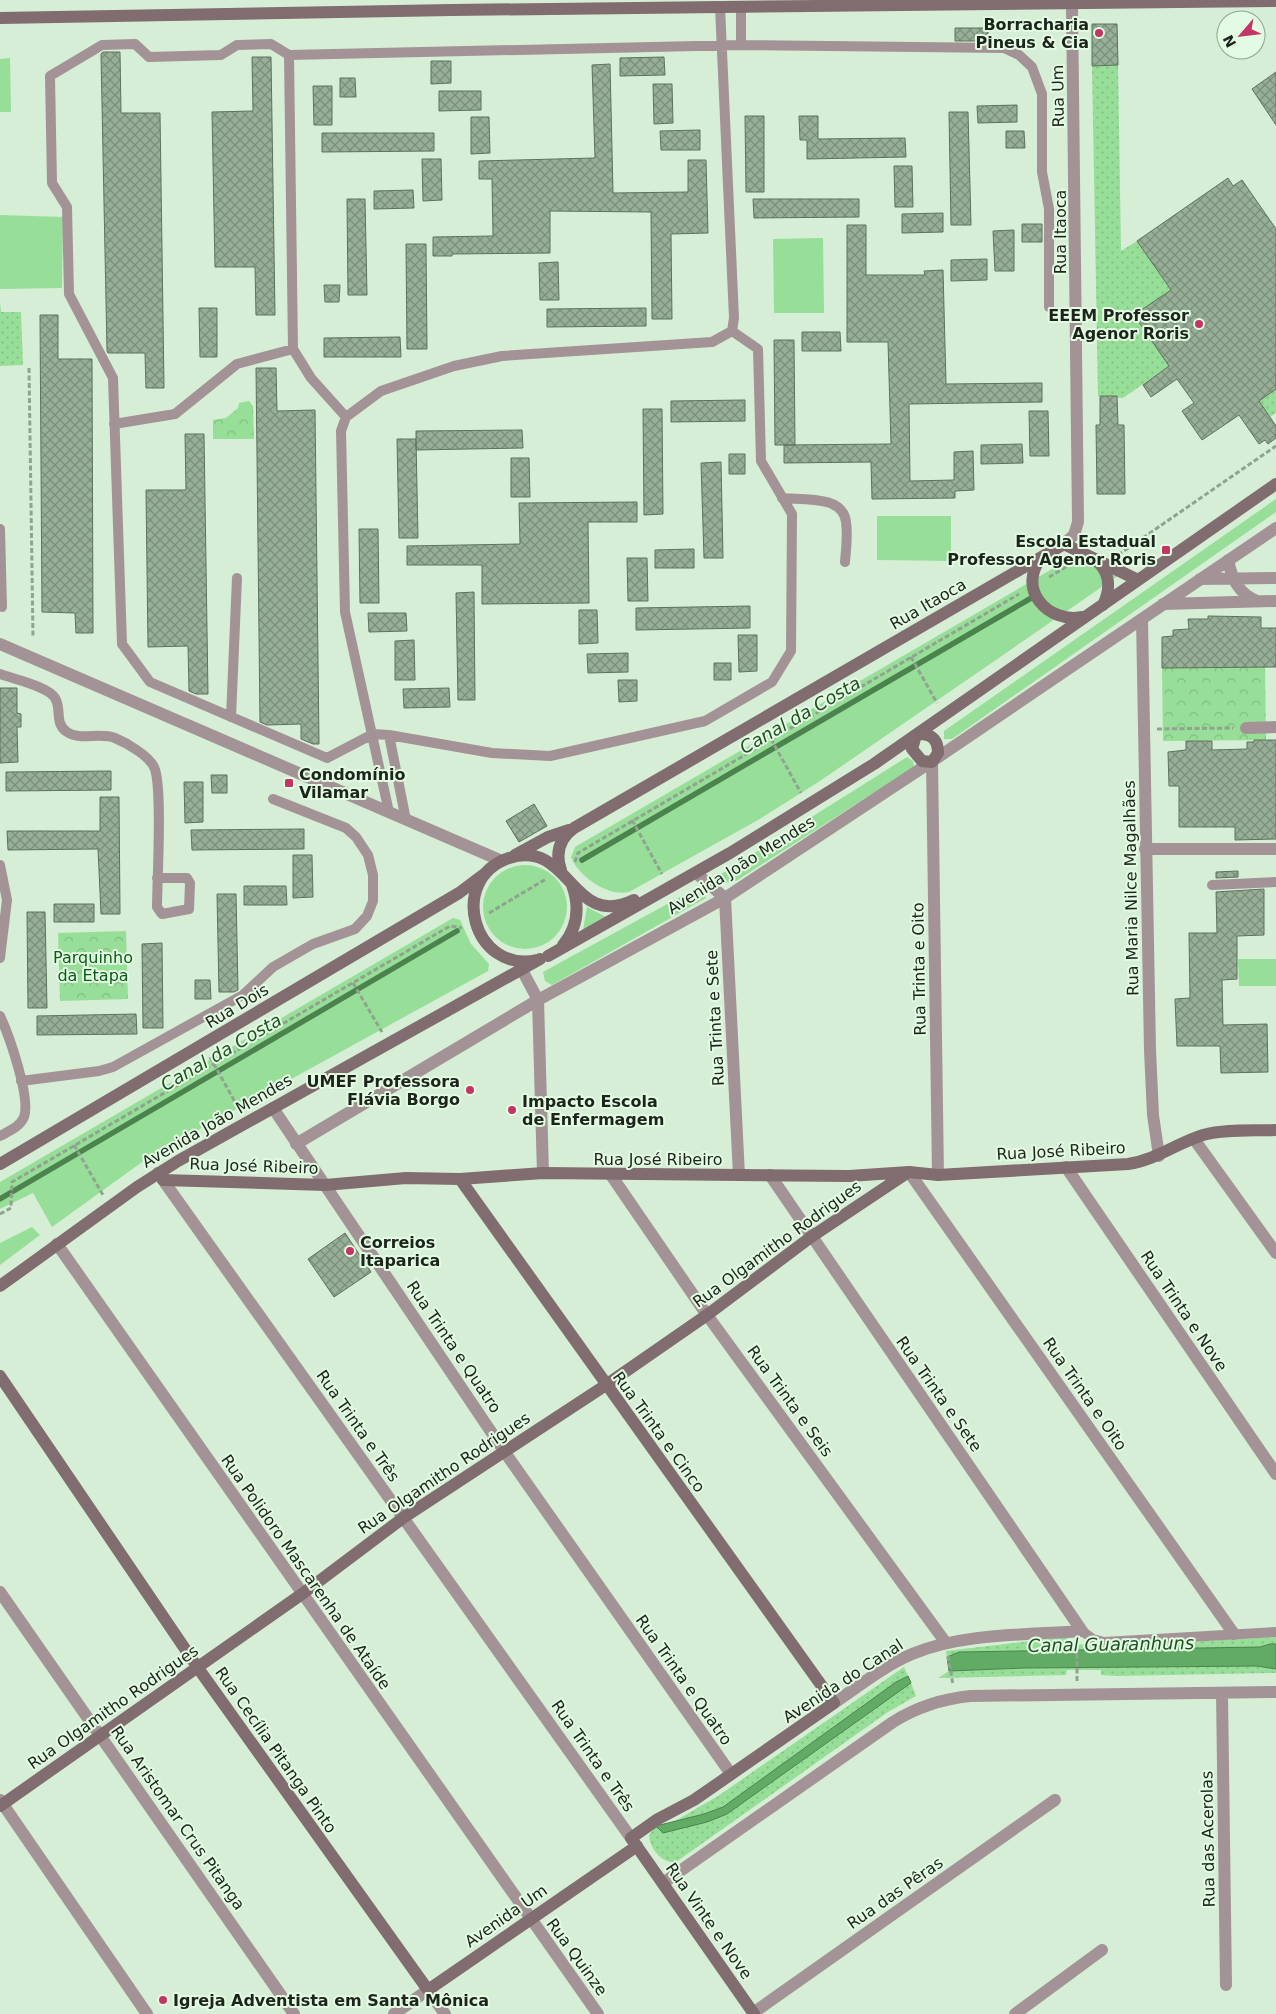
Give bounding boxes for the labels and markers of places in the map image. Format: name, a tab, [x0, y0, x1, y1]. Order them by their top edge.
place label: Borracharia Pineus & Cia	[976, 15, 1089, 52]
marker: Borracharia Pineus & Cia	[1093, 27, 1105, 39]
place label: EEEM Professor Agenor Roris	[1048, 306, 1189, 343]
marker: EEEM Professor Agenor Roris	[1193, 318, 1205, 330]
place label: Escola Estadual Professor Agenor Roris	[947, 532, 1156, 569]
marker: Escola Estadual Professor Agenor Roris	[1160, 544, 1172, 556]
place label: Condomínio Vilamar	[299, 765, 406, 802]
marker: Condomínio Vilamar	[283, 777, 295, 789]
place label: UMEF Professora Flávia Borgo	[307, 1072, 460, 1109]
marker: UMEF Professora Flávia Borgo	[464, 1084, 476, 1096]
place label: Impacto Escola de Enfermagem	[522, 1092, 664, 1129]
marker: Impacto Escola de Enfermagem	[506, 1104, 518, 1116]
place label: Correios Itaparica	[360, 1233, 440, 1270]
marker: Correios Itaparica	[344, 1245, 356, 1257]
place label: Igreja Adventista em Santa Mônica	[173, 1991, 489, 2010]
marker: Igreja Adventista em Santa Mônica	[157, 1994, 169, 2006]

